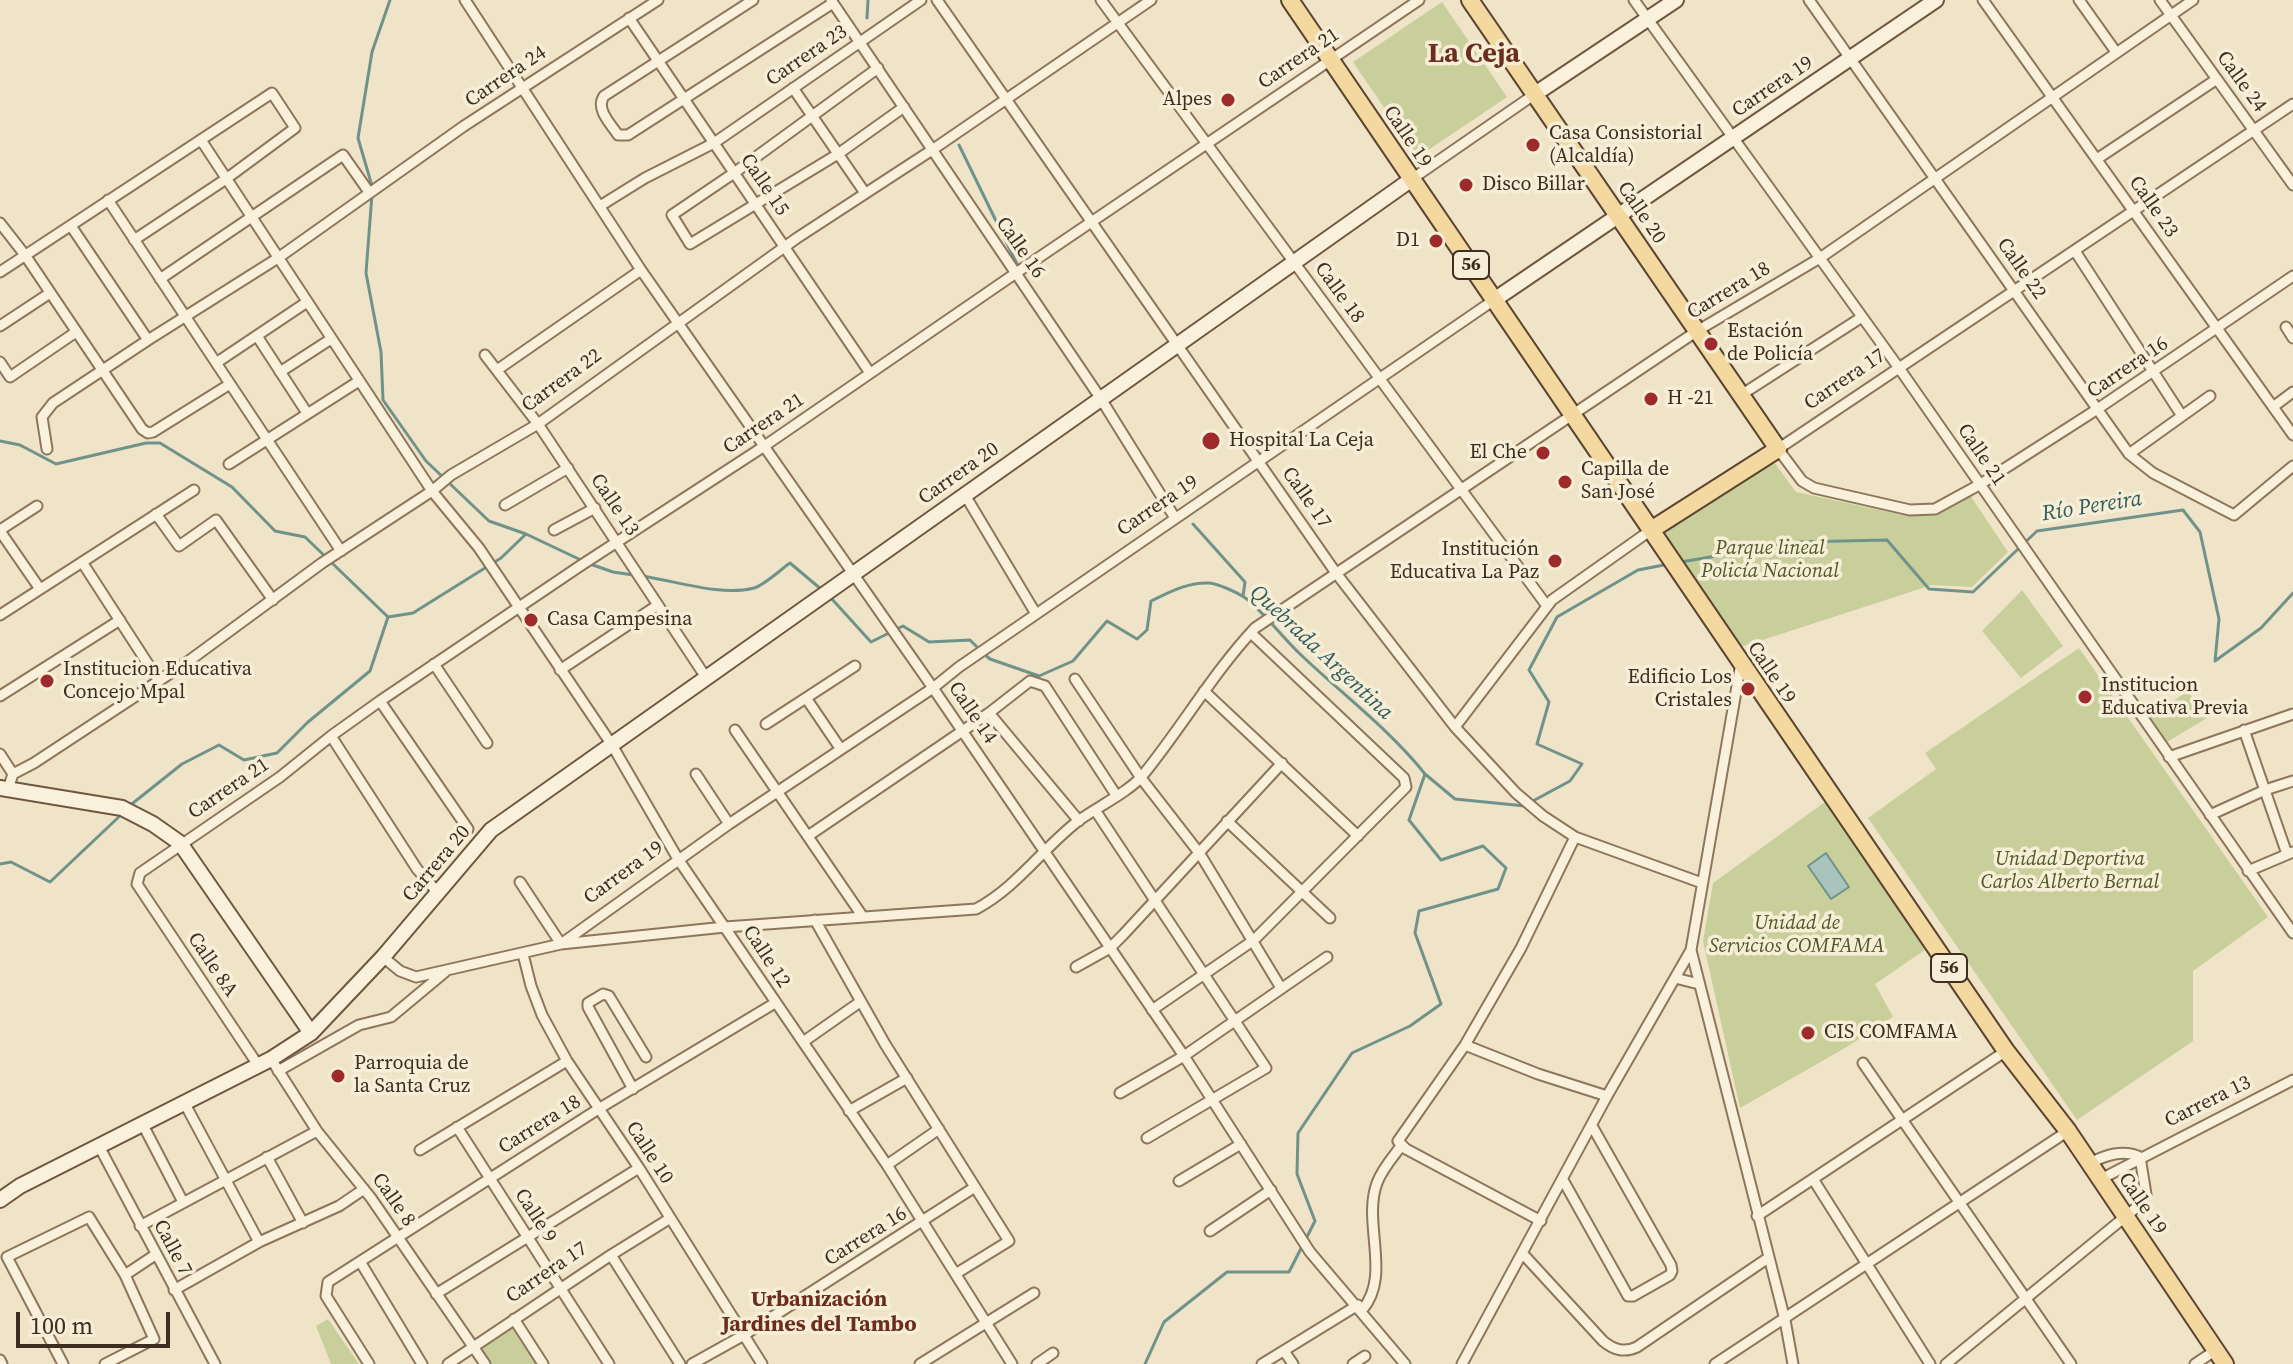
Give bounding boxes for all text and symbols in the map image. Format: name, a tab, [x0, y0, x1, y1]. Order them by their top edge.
street label: Carrera 23	[762, 20, 852, 92]
street label: Carrera 21	[1254, 23, 1344, 95]
district label: La Ceja	[1428, 38, 1520, 72]
street label: Carrera 24	[461, 41, 551, 113]
street label: Calle 24	[2211, 47, 2271, 117]
street label: Carrera 19	[1728, 51, 1818, 123]
place label: Alpes	[1163, 88, 1212, 112]
marker: Alpes	[1219, 91, 1237, 109]
street label: Calle 19	[1378, 101, 1436, 173]
place label: Casa Consistorial (Alcaldía)	[1549, 122, 1702, 169]
marker: Casa Consistorial (Alcaldía)	[1524, 136, 1542, 154]
street label: Calle 15	[735, 149, 793, 221]
street label: Calle 23	[2123, 172, 2183, 242]
place label: Disco Billar	[1482, 173, 1585, 197]
marker: Disco Billar	[1457, 176, 1475, 194]
street label: Calle 20	[1612, 177, 1670, 249]
street label: Calle 16	[990, 213, 1050, 283]
place label: D1	[1396, 229, 1420, 253]
marker: D1	[1427, 232, 1445, 250]
street label: Calle 22	[1991, 234, 2051, 304]
road number: 56	[1453, 251, 1489, 279]
street label: Carrera 18	[1683, 257, 1775, 325]
street label: Calle 18	[1309, 258, 1369, 328]
place label: Estación de Policía	[1727, 320, 1813, 367]
street label: Carrera 16	[2083, 332, 2173, 404]
marker: Estación de Policía	[1702, 335, 1720, 353]
street label: Carrera 22	[517, 344, 607, 418]
street label: Carrera 17	[1800, 344, 1890, 416]
place label: H -21	[1667, 387, 1714, 411]
street label: Carrera 21	[719, 388, 809, 460]
marker: H -21	[1642, 390, 1660, 408]
street label: Calle 21	[1952, 419, 2010, 491]
place label: Hospital La Ceja	[1229, 429, 1374, 453]
marker: Hospital La Ceja	[1200, 430, 1222, 452]
street label: Carrera 20	[914, 438, 1004, 510]
place label: El Che	[1469, 441, 1527, 465]
marker: El Che	[1534, 444, 1552, 462]
place label: Capilla de San José	[1581, 458, 1669, 505]
street label: Calle 17	[1276, 463, 1336, 533]
street label: Calle 13	[585, 469, 643, 541]
street label: Carrera 19	[1113, 470, 1203, 542]
marker: Capilla de San José	[1556, 473, 1574, 491]
water label: Río Pereira	[2040, 486, 2144, 528]
park label: Parque lineal Policía Nacional	[1701, 537, 1839, 584]
place label: Institución Educativa La Paz	[1390, 538, 1539, 585]
marker: Institución Educativa La Paz	[1546, 552, 1564, 570]
water label: Quebrada Argentina	[1244, 580, 1398, 726]
place label: Casa Campesina	[547, 608, 693, 632]
marker: Casa Campesina	[522, 611, 540, 629]
street label: Calle 19	[1742, 637, 1800, 709]
place label: Institucion Educativa Concejo Mpal	[63, 658, 252, 705]
place label: Edificio Los Cristales	[1628, 666, 1732, 713]
marker: Institucion Educativa Concejo Mpal	[38, 672, 56, 690]
place label: Institucion Educativa Previa	[2101, 674, 2248, 721]
street label: Calle 14	[943, 677, 1001, 749]
marker: Edificio Los Cristales	[1739, 680, 1757, 698]
marker: Institucion Educativa Previa	[2076, 688, 2094, 706]
street label: Carrera 21	[184, 753, 274, 825]
street label: Carrera 20	[398, 821, 476, 907]
street label: Carrera 19	[579, 836, 669, 910]
park label: Unidad Deportiva Carlos Alberto Bernal	[1981, 848, 2159, 895]
park label: Unidad de Servicios COMFAMA	[1709, 912, 1885, 959]
street label: Calle 12	[737, 921, 795, 993]
street label: Calle 8A	[182, 928, 242, 1002]
road number: 56	[1931, 954, 1967, 982]
place label: CIS COMFAMA	[1824, 1021, 1958, 1045]
marker: CIS COMFAMA	[1799, 1024, 1817, 1042]
place label: Parroquia de la Santa Cruz	[354, 1052, 470, 1099]
marker: Parroquia de la Santa Cruz	[329, 1067, 347, 1085]
street label: Carrera 13	[2161, 1071, 2255, 1133]
street label: Carrera 18	[494, 1090, 586, 1160]
street label: Calle 10	[620, 1117, 678, 1189]
street label: Calle 19	[2113, 1168, 2171, 1240]
street label: Calle 8	[366, 1169, 420, 1231]
street label: Calle 9	[509, 1184, 561, 1248]
street label: Carrera 16	[820, 1202, 912, 1272]
street label: Calle 7	[147, 1216, 197, 1280]
street label: Carrera 17	[502, 1237, 592, 1309]
district label: Urbanización Jardines del Tambo	[721, 1287, 917, 1338]
scale bar	[20, 1296, 174, 1346]
text: 100 m	[30, 1309, 93, 1342]

